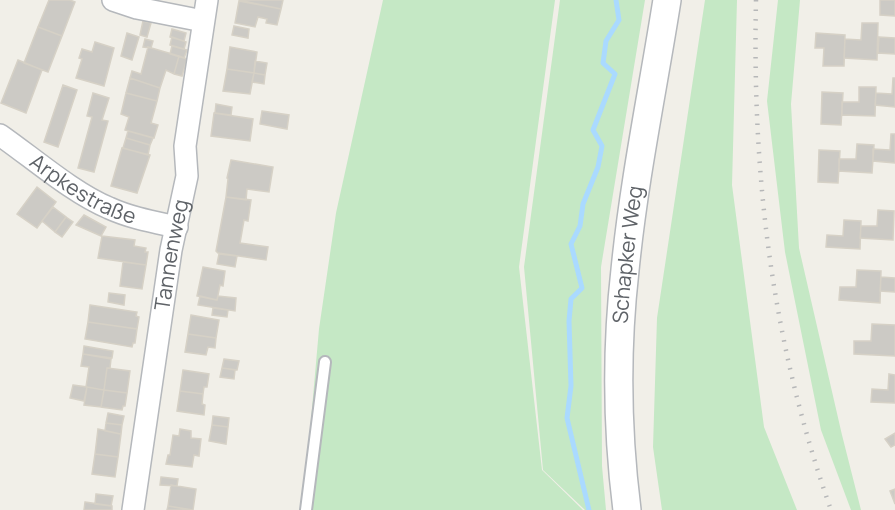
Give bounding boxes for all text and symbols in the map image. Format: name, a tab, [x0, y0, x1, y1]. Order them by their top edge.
street label: Arpkestraße	[25, 147, 140, 230]
street label: Schapker Weg	[605, 184, 649, 324]
street label: Tannenweg	[147, 197, 195, 312]

